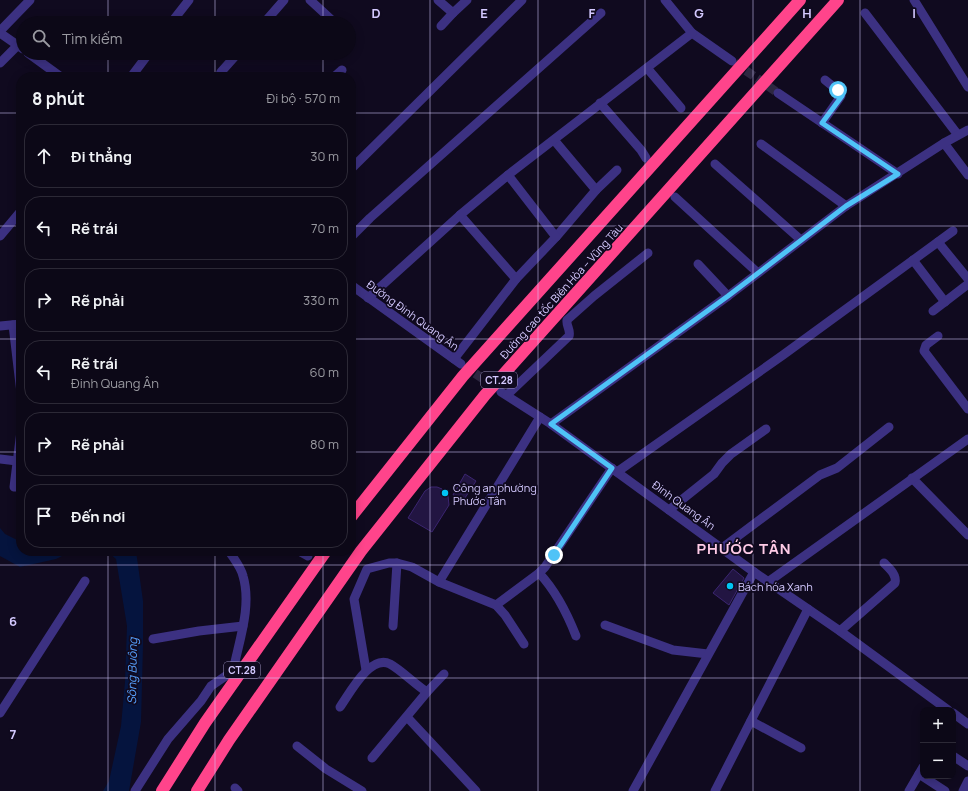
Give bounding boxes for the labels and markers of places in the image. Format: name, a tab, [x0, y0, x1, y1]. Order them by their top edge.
place label: Công an phường Phước Tân	[453, 480, 537, 508]
marker: Công an phường Phước Tân	[440, 488, 450, 498]
place label: Bách hóa Xanh	[738, 579, 813, 594]
marker: Bách hóa Xanh	[725, 581, 735, 591]

